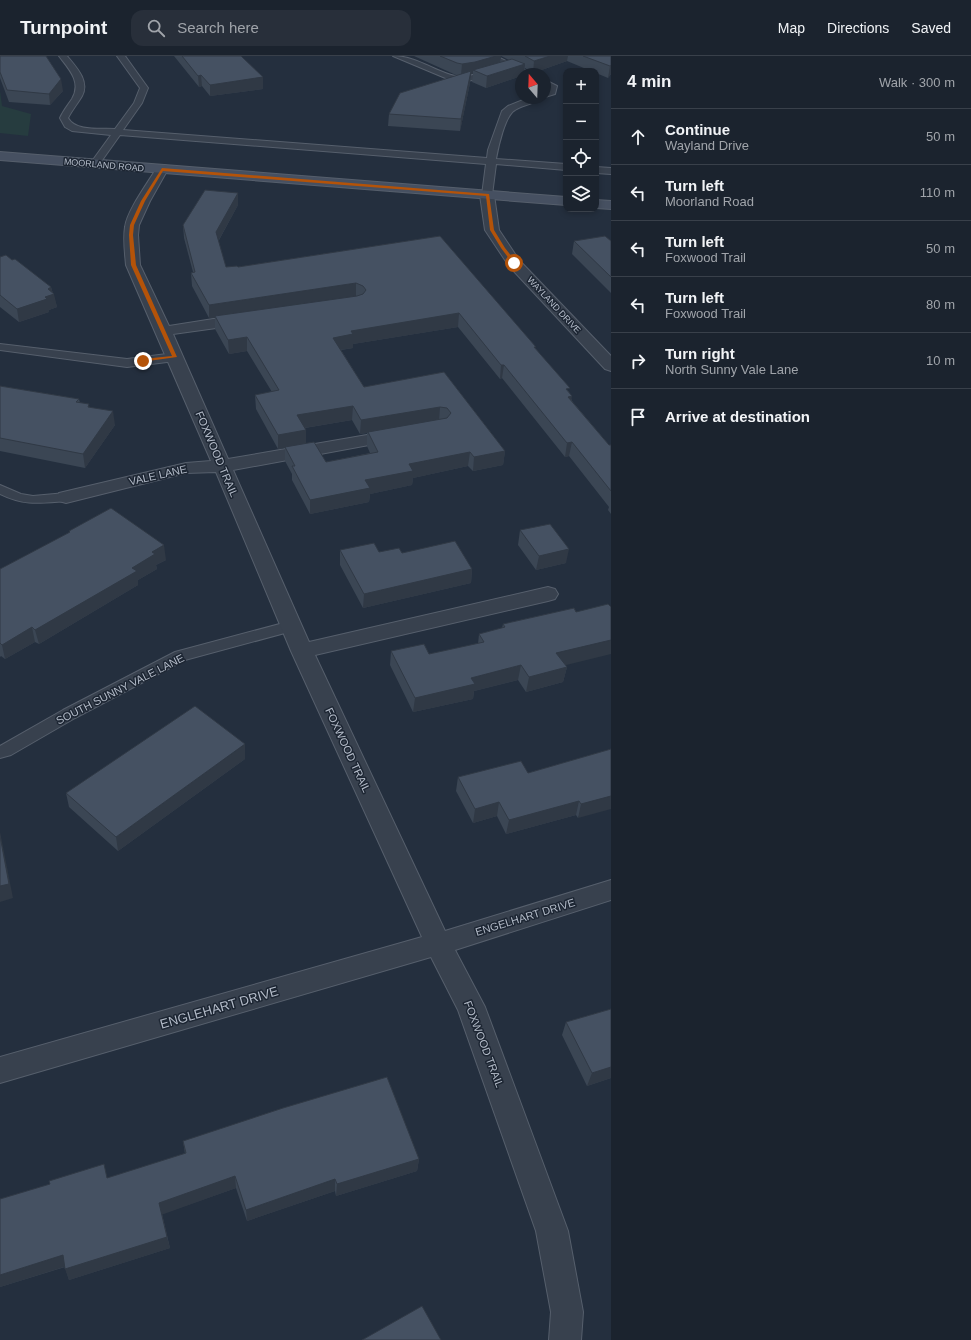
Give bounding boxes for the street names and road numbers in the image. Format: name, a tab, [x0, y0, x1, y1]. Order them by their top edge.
street label: MOORLAND ROAD	[63, 157, 145, 174]
street label: WAYLAND DRIVE	[525, 275, 583, 335]
street label: FOXWOOD TRAIL	[193, 409, 241, 499]
street label: VALE LANE	[128, 463, 188, 487]
street label: SOUTH SUNNY VALE LANE	[54, 651, 186, 727]
street label: FOXWOOD TRAIL	[323, 706, 373, 794]
street label: ENGELHART DRIVE	[474, 896, 576, 938]
street label: ENGLEHART DRIVE	[158, 983, 280, 1032]
street label: FOXWOOD TRAIL	[462, 999, 506, 1089]

